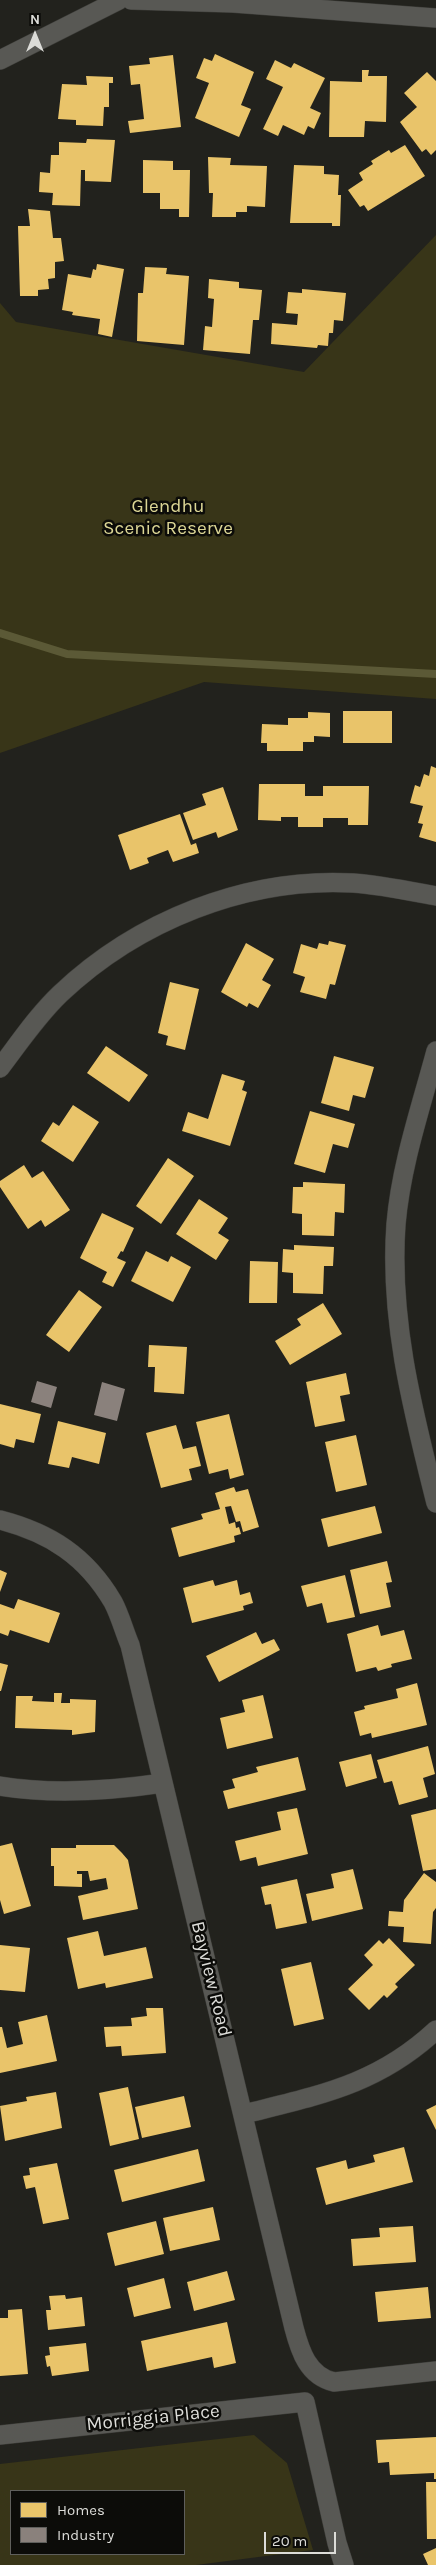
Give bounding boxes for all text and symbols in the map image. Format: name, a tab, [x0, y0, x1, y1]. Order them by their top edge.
north arrow	[10, 10, 60, 60]
text: N	[30, 11, 40, 28]
park label: Glendhu Scenic Reserve	[103, 496, 233, 540]
street label: Bayview Road	[186, 1919, 236, 2039]
street label: Morriggia Place	[85, 2400, 221, 2436]
legend	[10, 2490, 185, 2555]
text: Homes	[57, 2501, 105, 2519]
scale bar	[266, 2522, 338, 2554]
text: Industry	[57, 2526, 114, 2544]
text: 20 m	[272, 2532, 307, 2550]

